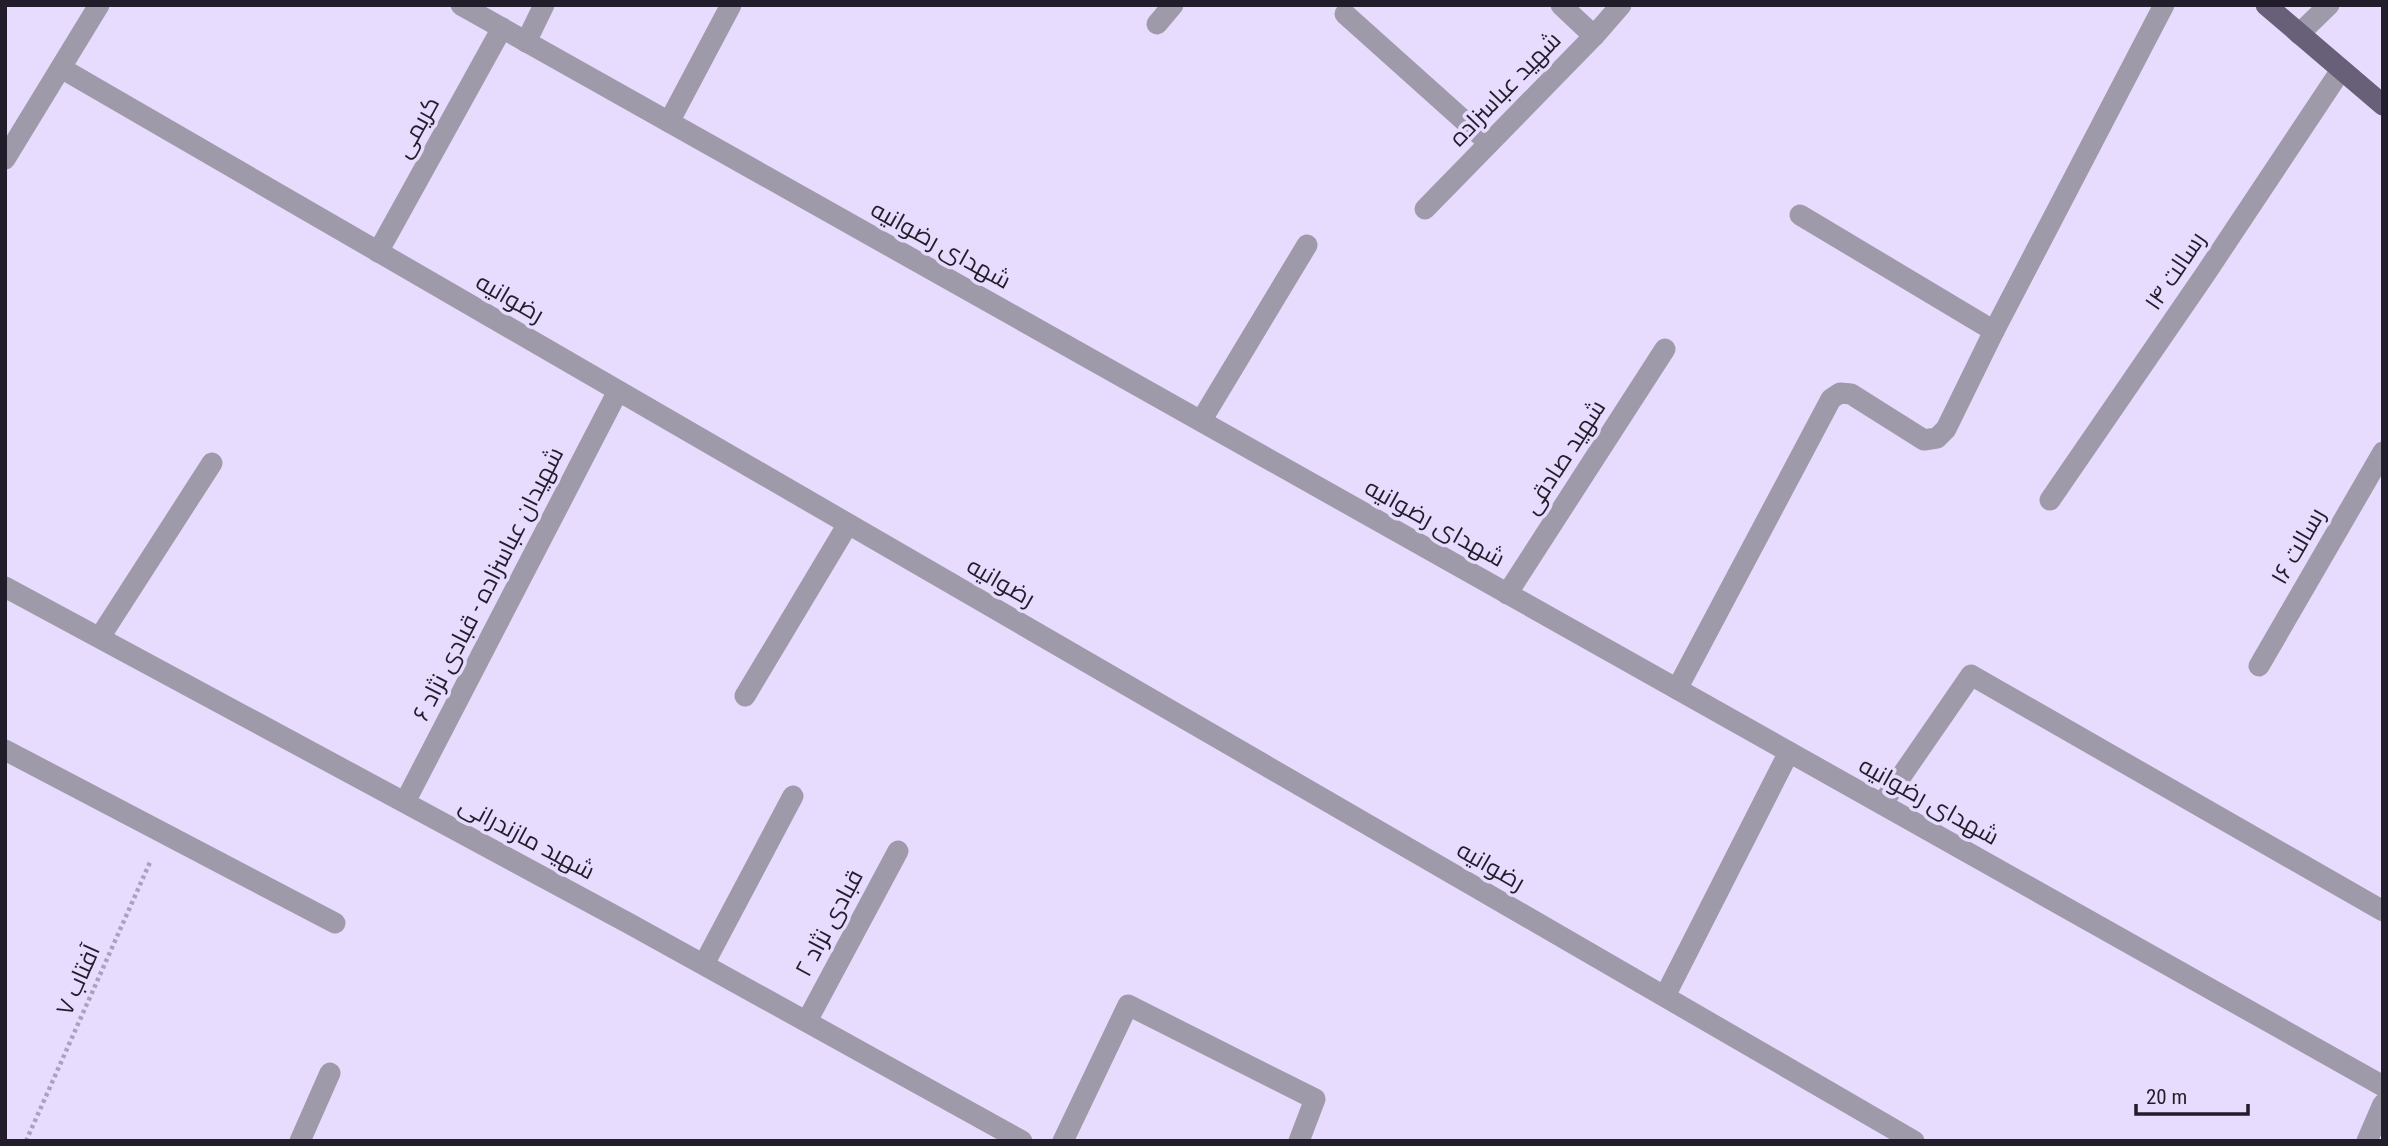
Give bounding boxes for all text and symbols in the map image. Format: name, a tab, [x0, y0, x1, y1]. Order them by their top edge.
street label: شهید عباسزاده	[1443, 26, 1567, 152]
street label: کریمی	[389, 91, 445, 163]
street label: شهدای رضوانیه	[866, 195, 1016, 295]
street label: رسالت ۱۴	[2139, 227, 2211, 315]
street label: رضوانیه	[471, 267, 549, 329]
street label: شهید صادقی	[1517, 395, 1611, 519]
street label: شهیدان عباسزاده - قبادی نژاد ۶	[407, 442, 569, 726]
street label: شهدای رضوانیه	[1360, 473, 1510, 573]
street label: رسالت ۱۶	[2265, 503, 2331, 589]
street label: رضوانیه	[962, 551, 1040, 613]
street label: شهدای رضوانیه	[1854, 751, 2004, 851]
street label: شهید مازندرانی	[454, 791, 600, 885]
street label: رضوانیه	[1452, 835, 1530, 897]
street label: قبادی نژاد ۲	[789, 865, 869, 981]
street label: آفتاب ۷	[50, 940, 106, 1020]
scale bar	[2136, 1072, 2248, 1116]
text: 20 m	[2146, 1085, 2187, 1109]

